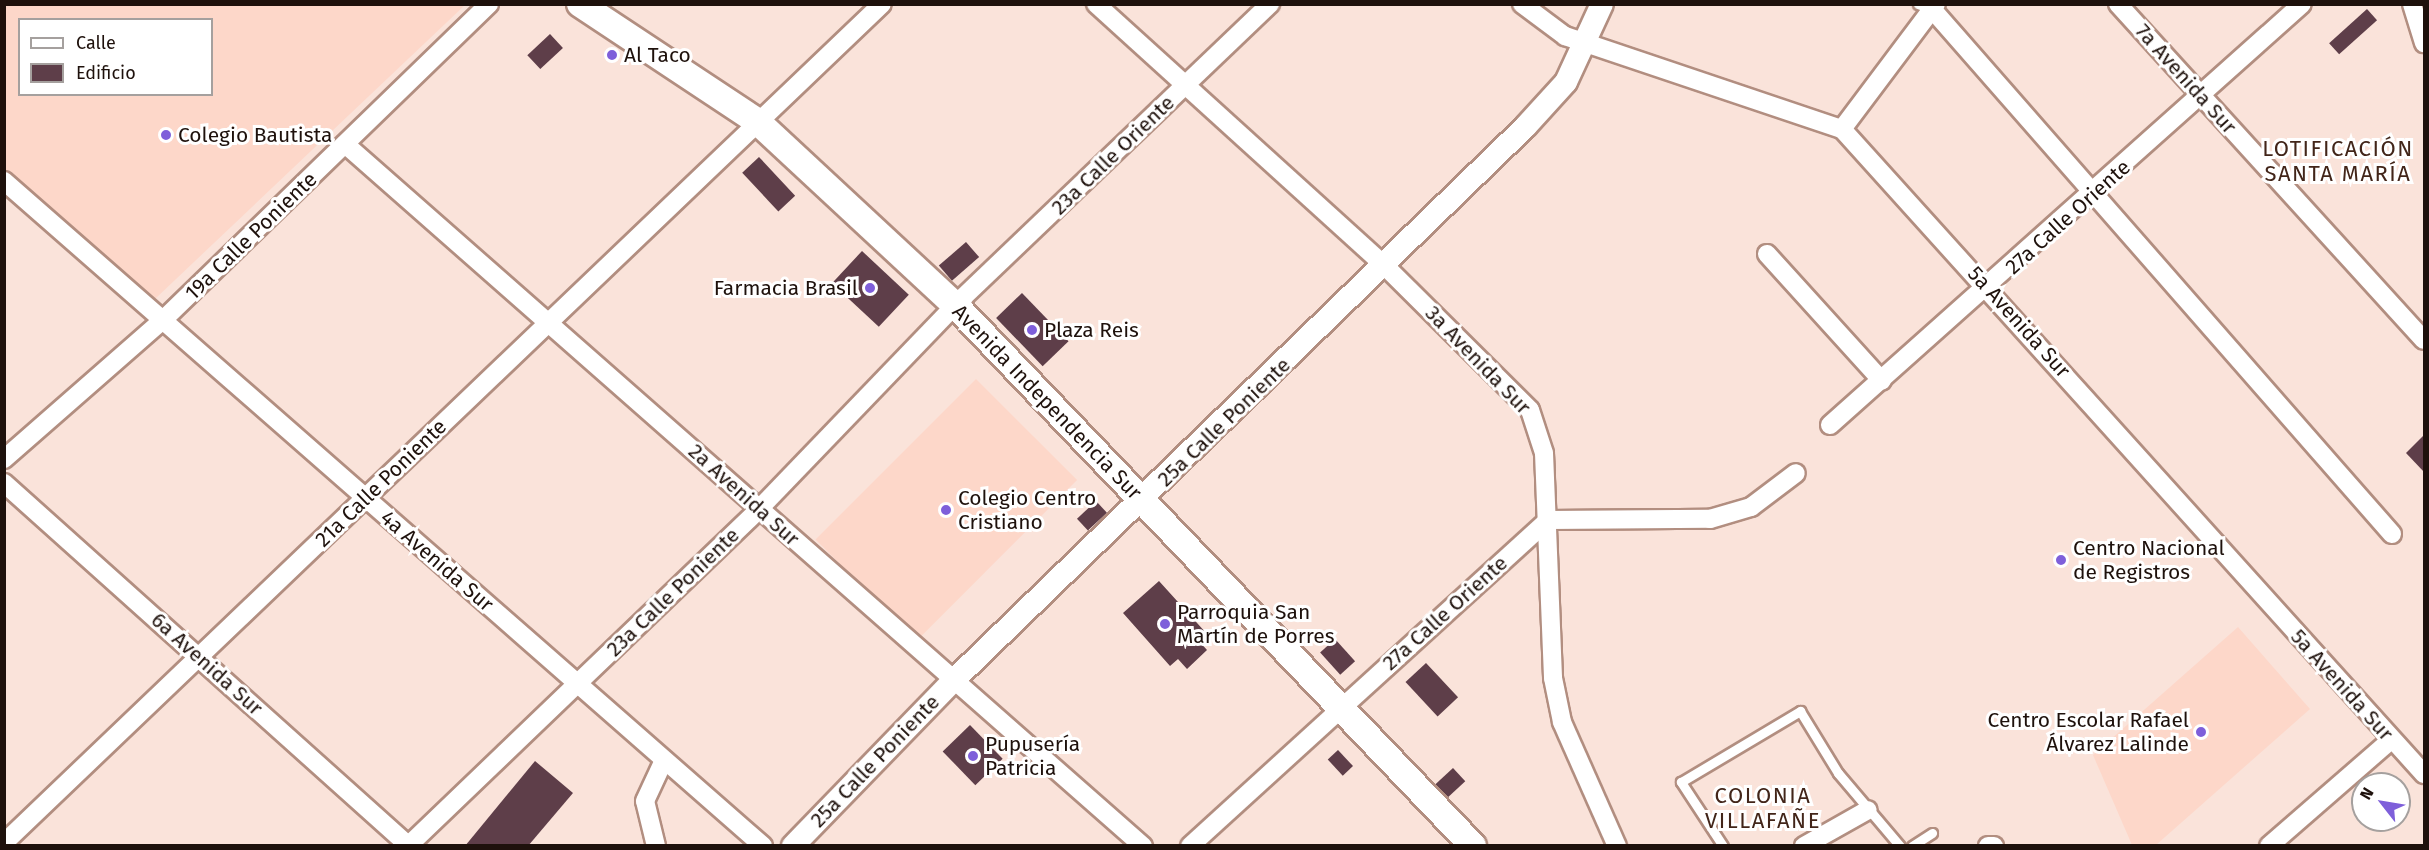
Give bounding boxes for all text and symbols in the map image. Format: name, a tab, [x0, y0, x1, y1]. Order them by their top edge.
legend	[18, 18, 213, 96]
street label: 7a Avenida Sur	[2130, 19, 2242, 139]
text: Calle	[76, 32, 116, 54]
place label: Al Taco	[624, 42, 691, 68]
marker: Al Taco	[605, 48, 619, 62]
text: Edificio	[76, 62, 136, 84]
street label: 23a Calle Oriente	[1046, 90, 1180, 220]
place label: Colegio Bautista	[178, 122, 332, 148]
marker: Colegio Bautista	[159, 128, 173, 142]
district label: LOTIFICACIÓN SANTA MARÍA	[2262, 135, 2414, 186]
street label: 27a Calle Oriente	[2001, 154, 2135, 280]
street label: 19a Calle Poniente	[180, 167, 322, 305]
street label: 5a Avenida Sur	[1963, 261, 2075, 383]
place label: Farmacia Brasil	[714, 275, 858, 301]
marker: Farmacia Brasil	[863, 281, 877, 295]
street label: Avenida Independencia Sur	[947, 299, 1147, 505]
street label: 3a Avenida Sur	[1420, 301, 1536, 419]
place label: Plaza Reis	[1044, 317, 1139, 343]
marker: Plaza Reis	[1025, 323, 1039, 337]
street label: 25a Calle Poniente	[1153, 352, 1295, 492]
street label: 21a Calle Poniente	[310, 414, 452, 552]
street label: 2a Avenida Sur	[683, 439, 805, 551]
place label: Colegio Centro Cristiano	[958, 485, 1096, 535]
marker: Colegio Centro Cristiano	[939, 503, 953, 517]
street label: 4a Avenida Sur	[375, 505, 499, 617]
street label: 23a Calle Poniente	[602, 522, 744, 662]
place label: Centro Nacional de Registros	[2073, 535, 2225, 585]
street label: 27a Calle Oriente	[1378, 550, 1512, 676]
marker: Centro Nacional de Registros	[2054, 553, 2068, 567]
place label: Parroquia San Martín de Porres	[1177, 599, 1334, 649]
street label: 6a Avenida Sur	[146, 607, 268, 721]
marker: Parroquia San Martín de Porres	[1158, 617, 1172, 631]
street label: 5a Avenida Sur	[2286, 624, 2398, 746]
street label: 25a Calle Poniente	[805, 690, 945, 832]
place label: Centro Escolar Rafael Álvarez Lalinde	[1988, 707, 2189, 757]
marker: Centro Escolar Rafael Álvarez Lalinde	[2194, 725, 2208, 739]
place label: Pupusería Patricia	[985, 731, 1080, 781]
marker: Pupusería Patricia	[966, 749, 980, 763]
north arrow	[2351, 772, 2411, 832]
district label: COLONIA VILLAFAÑE	[1705, 782, 1821, 834]
text: N	[2356, 784, 2378, 803]

